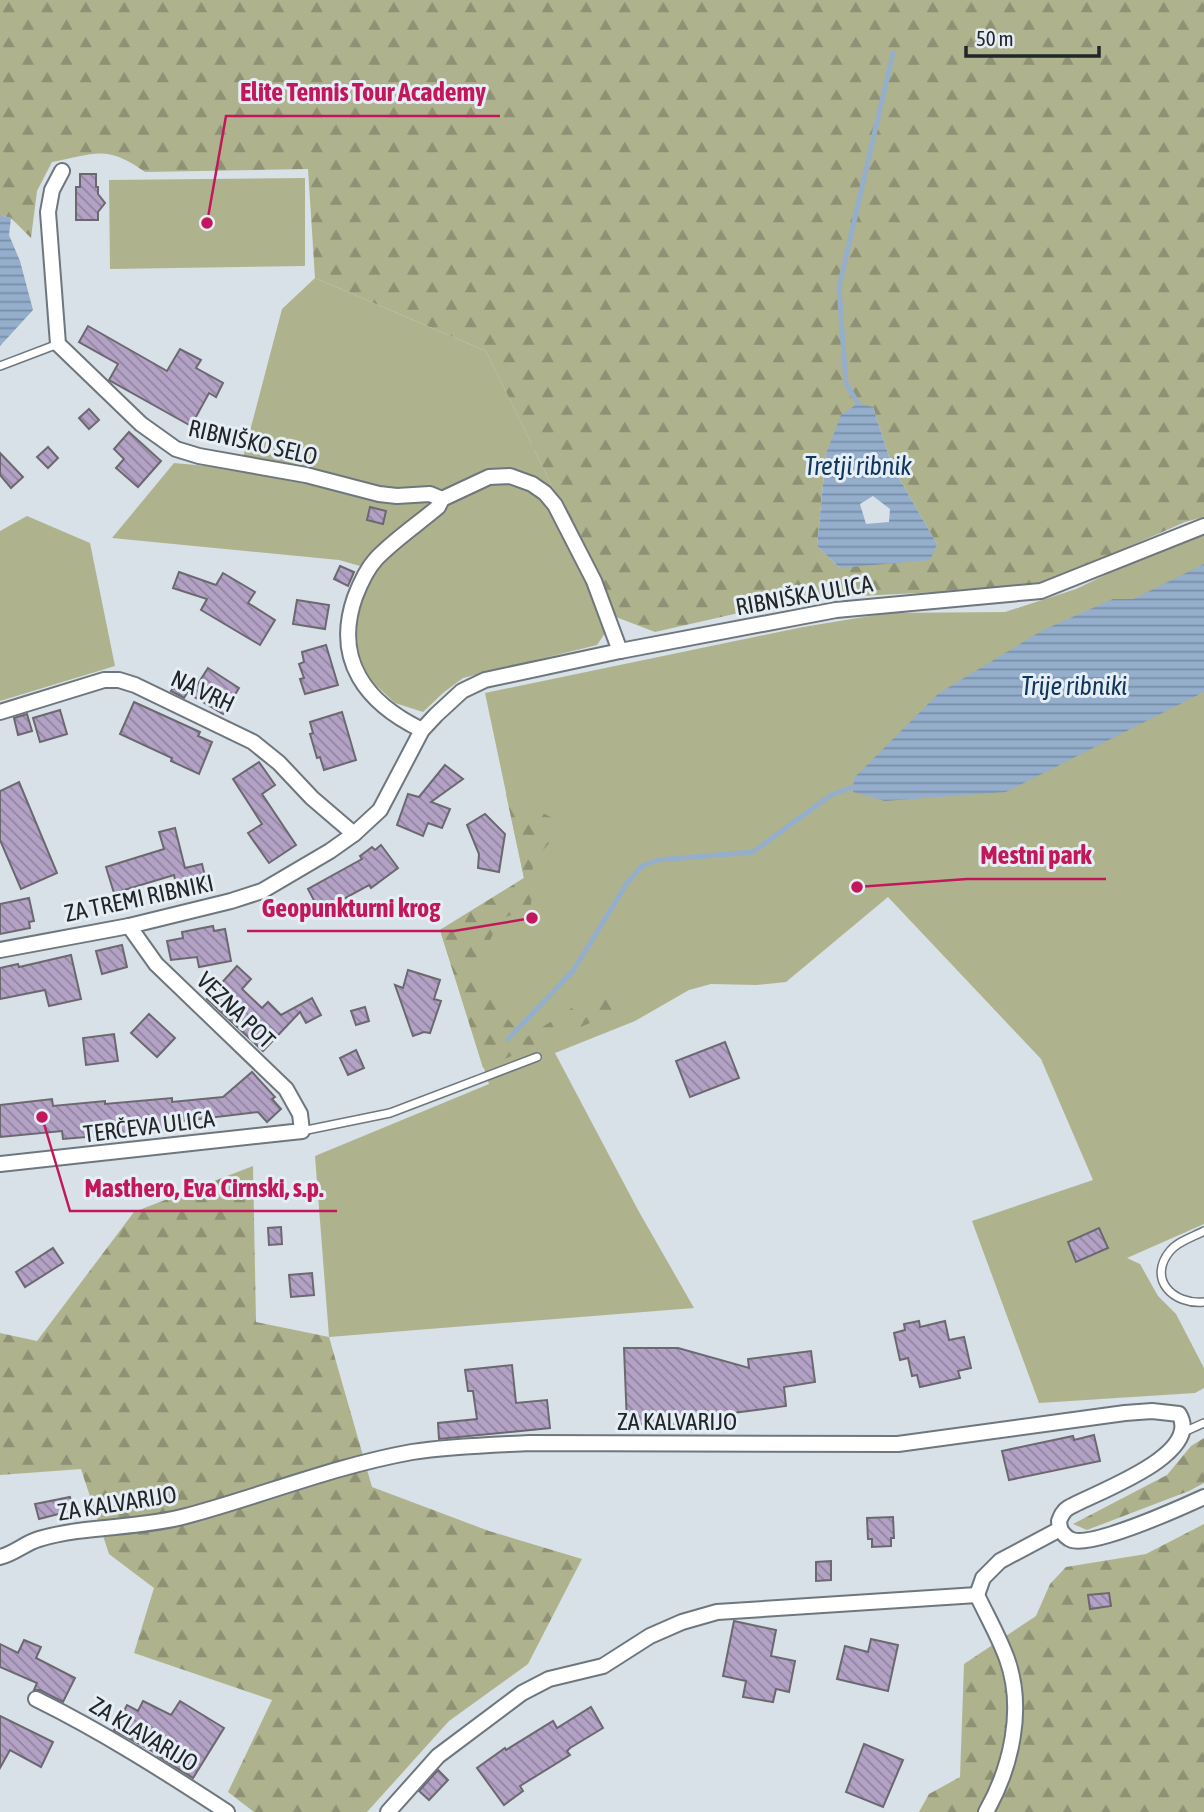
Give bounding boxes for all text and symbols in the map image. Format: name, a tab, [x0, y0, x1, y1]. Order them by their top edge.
scale bar	[966, 14, 1099, 58]
text: 50 m	[976, 26, 1014, 50]
callout: Elite Tennis Tour Academy	[226, 69, 500, 116]
text: Elite Tennis Tour Academy	[240, 77, 486, 107]
street label: RIBNIŠKO SELO	[186, 414, 320, 470]
water label: Tretji ribnik	[804, 451, 912, 481]
street label: RIBNIŠKA ULICA	[733, 570, 875, 620]
street label: NA VRH	[167, 665, 239, 717]
water label: Trije ribniki	[1021, 671, 1127, 701]
callout: Mestni park	[967, 832, 1106, 879]
text: Mestni park	[980, 840, 1092, 870]
street label: ZA TREMI RIBNIKI	[62, 869, 216, 927]
callout: Geopunkturni krog	[247, 884, 454, 931]
text: Geopunkturni krog	[262, 893, 441, 923]
street label: VEZNA POT	[191, 966, 281, 1054]
street label: TERČEVA ULICA	[82, 1105, 216, 1147]
callout: Masthero, Eva Cirnski, s.p.	[70, 1164, 337, 1211]
text: Masthero, Eva Cirnski, s.p.	[84, 1173, 324, 1203]
street label: ZA KALVARIJO	[617, 1408, 737, 1435]
street label: ZA KALVARIJO	[56, 1480, 178, 1526]
street label: ZA KLAVARIJO	[85, 1691, 203, 1777]

